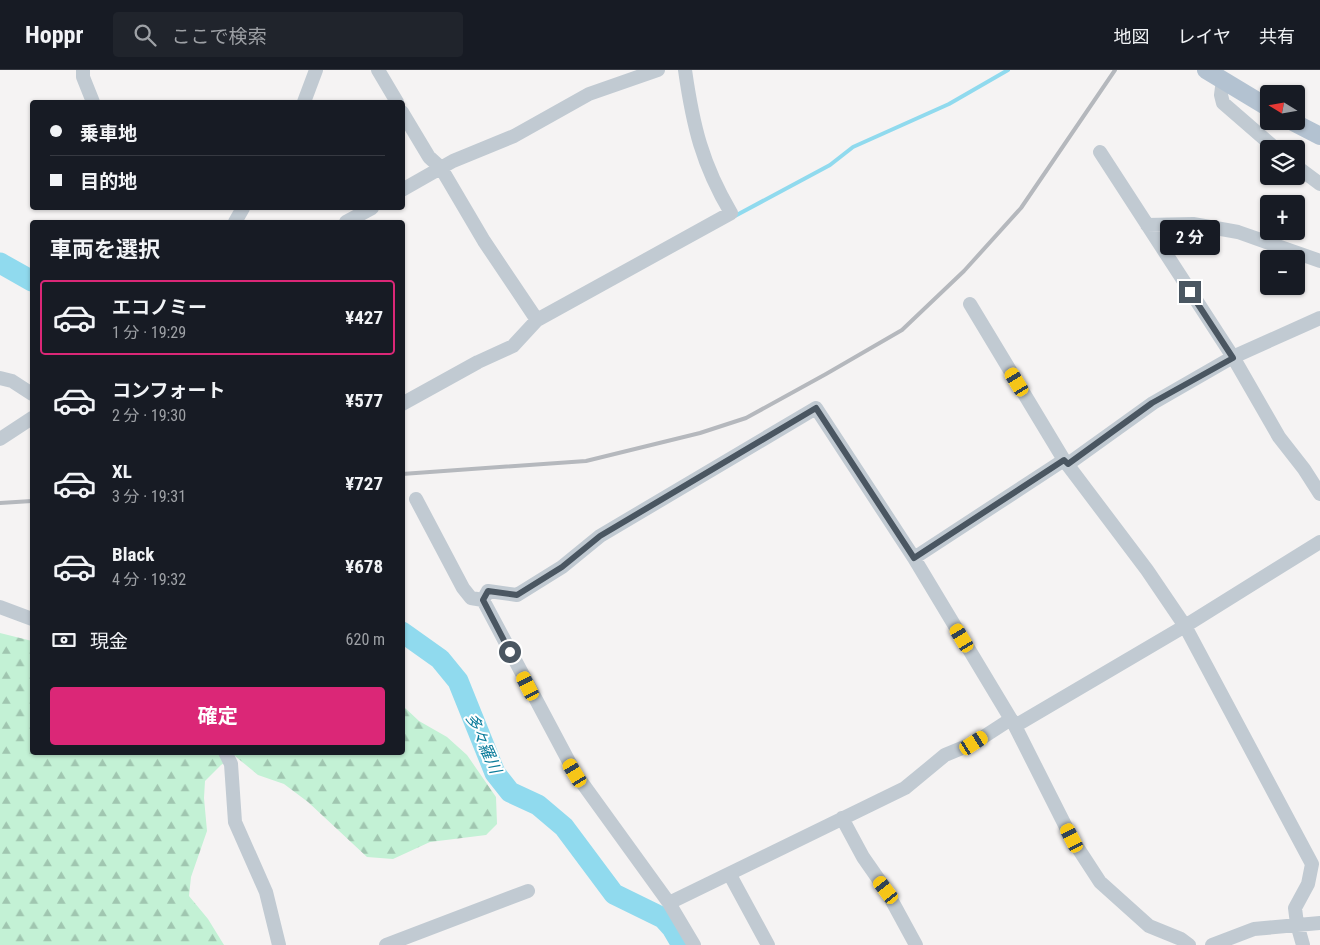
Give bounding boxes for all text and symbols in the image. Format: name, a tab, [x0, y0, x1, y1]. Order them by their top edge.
search box	[113, 12, 463, 57]
text: Hoppr	[25, 21, 83, 49]
icon: search	[131, 21, 159, 49]
text: ここで検索	[171, 25, 266, 48]
text: 地図	[1114, 26, 1150, 47]
text: レイヤ	[1178, 26, 1231, 47]
text: 共有	[1259, 26, 1295, 47]
north arrow	[1260, 85, 1305, 130]
map controls	[1260, 85, 1305, 295]
text: 乗車地	[80, 122, 137, 145]
button: layers	[1260, 140, 1305, 185]
text: 目的地	[80, 170, 137, 193]
button: +	[1260, 195, 1305, 240]
callout: 2 分	[1160, 220, 1220, 254]
text: 2 分	[1176, 228, 1204, 247]
text: 車両を選択	[50, 237, 160, 262]
button: −	[1260, 250, 1305, 295]
route end	[1179, 281, 1201, 303]
icon: car	[52, 295, 97, 340]
text: エコノミー	[112, 296, 207, 319]
text: ¥427	[345, 306, 383, 329]
text: 1 分 · 19:29	[112, 323, 186, 342]
car	[1002, 365, 1031, 399]
icon: car	[52, 378, 97, 423]
text: コンフォート	[112, 379, 225, 402]
text: ¥577	[345, 389, 383, 412]
text: 2 分 · 19:30	[112, 406, 186, 425]
text: XL	[112, 460, 132, 483]
icon: car	[52, 461, 97, 506]
text: ¥727	[345, 472, 383, 495]
text: 3 分 · 19:31	[112, 487, 186, 506]
text: Black	[112, 543, 154, 566]
icon: car	[52, 544, 97, 589]
text: ¥678	[345, 555, 383, 578]
text: 4 分 · 19:32	[112, 570, 186, 589]
car	[947, 621, 976, 655]
icon: cash	[50, 626, 78, 654]
text: 現金	[90, 630, 128, 653]
text: 620 m	[346, 630, 385, 649]
route start	[499, 641, 521, 663]
car	[514, 669, 541, 703]
button: 確定	[50, 687, 385, 745]
water label: 多々羅川	[462, 710, 506, 778]
car	[957, 729, 990, 757]
car	[560, 756, 589, 790]
car	[1058, 821, 1085, 855]
car	[870, 874, 901, 906]

